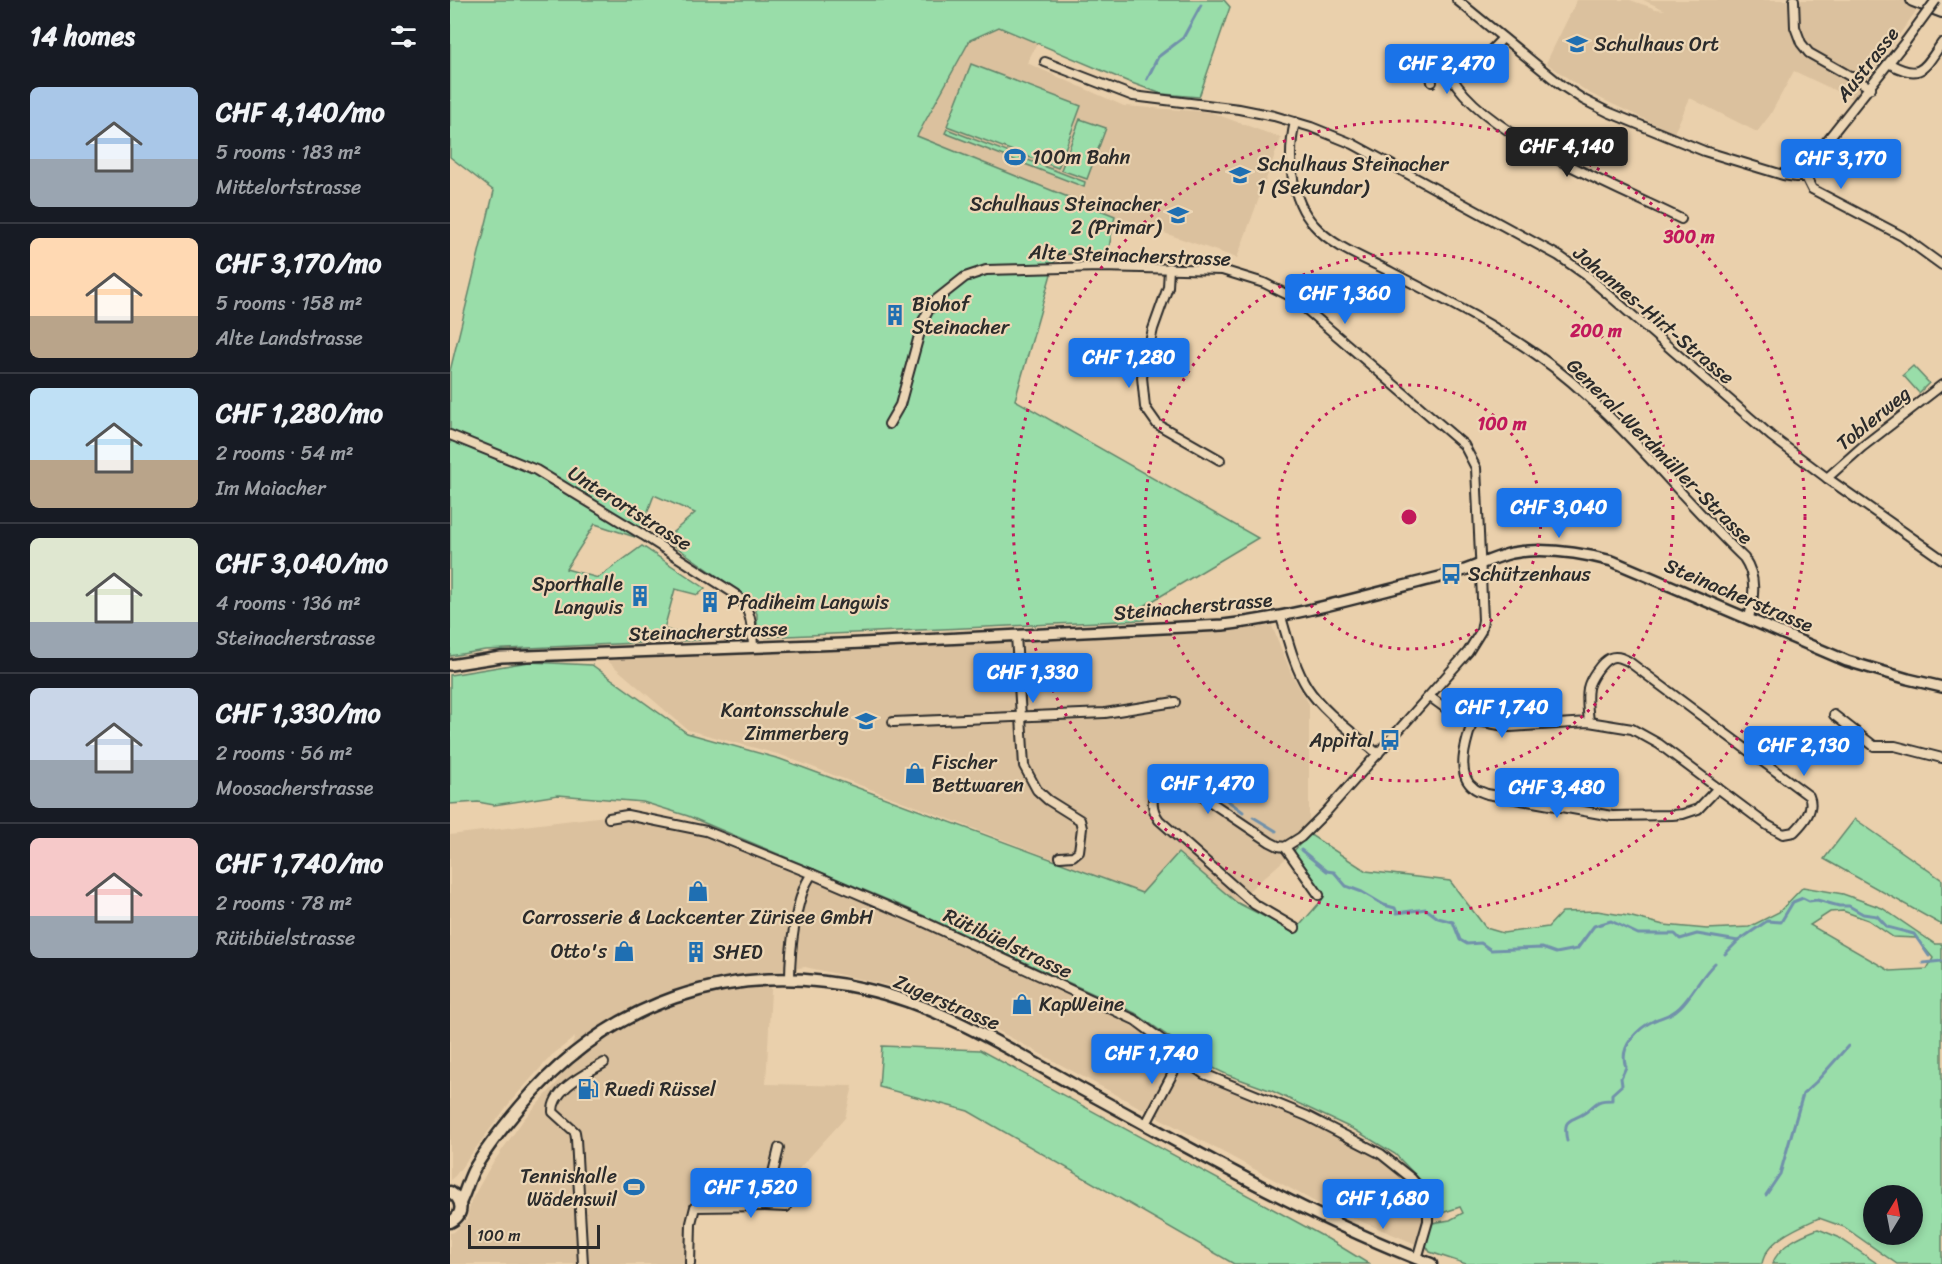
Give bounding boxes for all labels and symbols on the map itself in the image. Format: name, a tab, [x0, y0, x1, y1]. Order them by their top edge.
street label: Austrasse	[1826, 19, 1909, 111]
place label: Schulhaus Ort	[1594, 27, 1719, 62]
school or university icon: Schulhaus Ort	[1565, 32, 1589, 56]
pin: CHF 2,470	[1378, 44, 1516, 95]
pin: CHF 4,140	[1498, 127, 1636, 178]
pin: CHF 3,170	[1772, 139, 1910, 190]
place label: 100m Bahn	[1032, 140, 1131, 175]
sports icon: 100m Bahn	[1003, 145, 1027, 169]
place label: Schulhaus Steinacher 1 (Sekundar)	[1257, 147, 1450, 205]
school or university icon: Schulhaus Steinacher 1 (Sekundar)	[1228, 163, 1252, 187]
place label: Schulhaus Steinacher 2 (Primar)	[970, 187, 1163, 245]
school or university icon: Schulhaus Steinacher 2 (Primar)	[1166, 203, 1190, 227]
text: 300 m	[1662, 221, 1715, 253]
street label: Alte Steinacherstrasse	[1027, 234, 1232, 277]
street label: Johannes-Hirt-Strasse	[1564, 236, 1742, 394]
pin: CHF 1,360	[1276, 274, 1414, 325]
place label: Biohof Steinacher	[912, 287, 1011, 345]
building icon: Biohof Steinacher	[883, 303, 907, 327]
text: 200 m	[1569, 315, 1622, 347]
pin: CHF 1,280	[1060, 338, 1198, 389]
street label: General-Werdmüller-Strasse	[1558, 349, 1762, 554]
street label: Toblerweg	[1828, 377, 1919, 460]
text: 100 m	[1478, 408, 1527, 440]
street label: Unterortstrasse	[561, 456, 699, 561]
pin: CHF 3,040	[1490, 488, 1628, 539]
centre of rings	[1399, 507, 1419, 527]
street label: Steinacherstrasse	[1659, 548, 1819, 643]
place label: Schützenhaus	[1468, 557, 1592, 592]
bus stop icon: Schützenhaus	[1439, 562, 1463, 586]
place label: Sporthalle Langwis	[532, 567, 624, 625]
street label: Steinacherstrasse	[1112, 582, 1274, 631]
building icon: Sporthalle Langwis	[628, 584, 652, 608]
place label: Pfadiheim Langwis	[727, 585, 890, 620]
building icon: Pfadiheim Langwis	[698, 590, 722, 614]
street label: Steinacherstrasse	[628, 611, 788, 652]
pin: CHF 1,330	[964, 653, 1102, 704]
pin: CHF 1,740	[1433, 688, 1571, 739]
place label: Kantonsschule Zimmerberg	[721, 693, 849, 751]
school or university icon: Kantonsschule Zimmerberg	[854, 709, 878, 733]
place label: Appital	[1308, 723, 1374, 758]
pin: CHF 2,130	[1735, 726, 1873, 777]
bus stop icon: Appital	[1378, 728, 1402, 752]
place label: Fischer Bettwaren	[932, 745, 1024, 803]
shop icon: Fischer Bettwaren	[903, 761, 927, 785]
pin: CHF 1,470	[1139, 764, 1277, 815]
pin: CHF 3,480	[1488, 768, 1626, 819]
shop icon: Carrosserie & Lackcenter Zürisee GmbH	[686, 879, 710, 903]
street label: Rütibüelstrasse	[937, 898, 1078, 989]
place label: Carrosserie & Lackcenter Zürisee GmbH	[523, 900, 873, 935]
place label: Otto's	[551, 934, 608, 969]
place label: SHED	[713, 935, 763, 970]
shop icon: Otto's	[612, 939, 636, 963]
building icon: SHED	[684, 940, 708, 964]
street label: Zugerstrasse	[888, 964, 1006, 1041]
place label: KapWeine	[1039, 987, 1124, 1022]
shop icon: KapWeine	[1010, 992, 1034, 1016]
pin: CHF 1,740	[1083, 1034, 1221, 1085]
place label: Ruedi Rüssel	[605, 1072, 717, 1107]
fuel station icon: Ruedi Rüssel	[576, 1077, 600, 1101]
place label: Tennishalle Wädenswil	[520, 1159, 618, 1217]
pin: CHF 1,520	[682, 1168, 820, 1219]
sports icon: Tennishalle Wädenswil	[622, 1175, 646, 1199]
pin: CHF 1,680	[1314, 1179, 1452, 1230]
north arrow	[1863, 1185, 1923, 1245]
scale bar	[468, 1222, 600, 1250]

